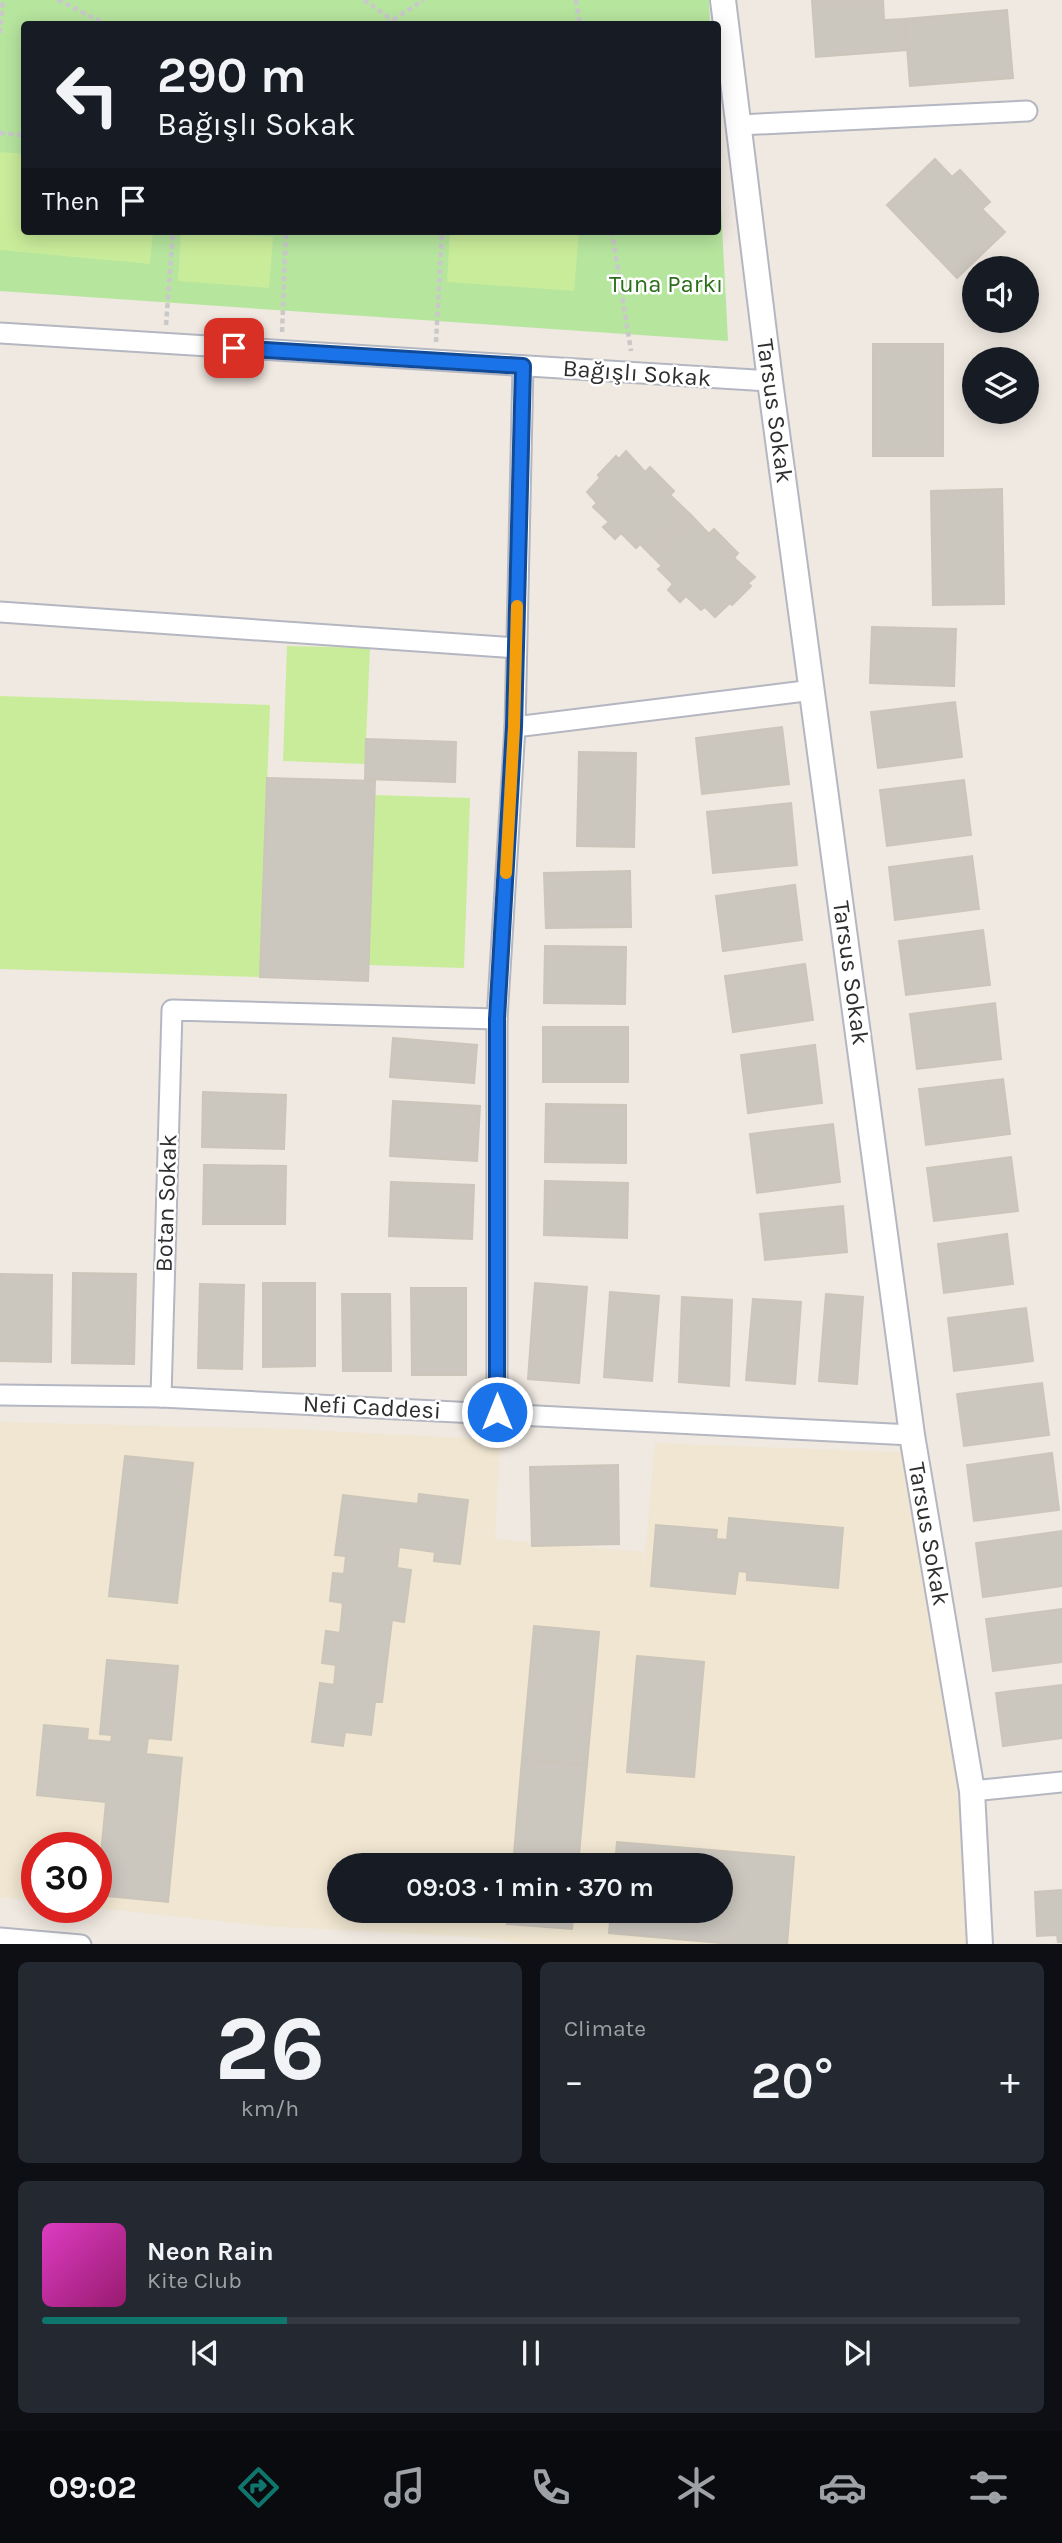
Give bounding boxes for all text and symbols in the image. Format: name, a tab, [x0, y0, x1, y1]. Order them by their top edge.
text: 290 m	[157, 47, 306, 104]
icon: left	[42, 49, 133, 140]
text: Bağışlı Sokak	[157, 106, 356, 143]
icon: arrive	[114, 182, 152, 220]
text: Then	[42, 186, 100, 217]
map controls	[962, 256, 1039, 424]
button: sound	[962, 256, 1039, 333]
park label: Tuna Parkı	[609, 270, 723, 298]
pin	[204, 318, 264, 378]
icon: arrive	[215, 329, 253, 367]
street label: Tarsus Sokak	[751, 337, 799, 485]
button: layers	[962, 347, 1039, 424]
street label: Bağışlı Sokak	[562, 354, 712, 392]
street label: Tarsus Sokak	[827, 899, 875, 1047]
street label: Botan Sokak	[150, 1133, 182, 1273]
position arrow	[460, 1375, 534, 1449]
street label: Nefi Caddesi	[302, 1389, 442, 1425]
street label: Tarsus Sokak	[903, 1460, 955, 1608]
speed limit sign: 30	[21, 1832, 112, 1923]
text: 09:03 · 1 min · 370 m	[406, 1872, 654, 1903]
text: 26	[215, 1996, 325, 2102]
text: Climate	[564, 2015, 646, 2042]
text: 20°	[751, 2050, 833, 2111]
text: −	[564, 2059, 584, 2104]
text: +	[1000, 2059, 1020, 2104]
text: km/h	[241, 2095, 299, 2122]
text: Neon Rain	[147, 2236, 274, 2267]
text: Kite Club	[147, 2267, 242, 2294]
icon: previous	[186, 2334, 224, 2372]
icon: pause	[512, 2334, 550, 2372]
icon: next	[838, 2334, 876, 2372]
icon: directions	[234, 2463, 283, 2512]
icon: music	[380, 2463, 429, 2512]
icon: phone	[526, 2463, 575, 2512]
icon: climate	[672, 2463, 721, 2512]
icon: car	[818, 2463, 867, 2512]
icon: filters	[964, 2463, 1013, 2512]
text: 09:02	[49, 2469, 137, 2506]

